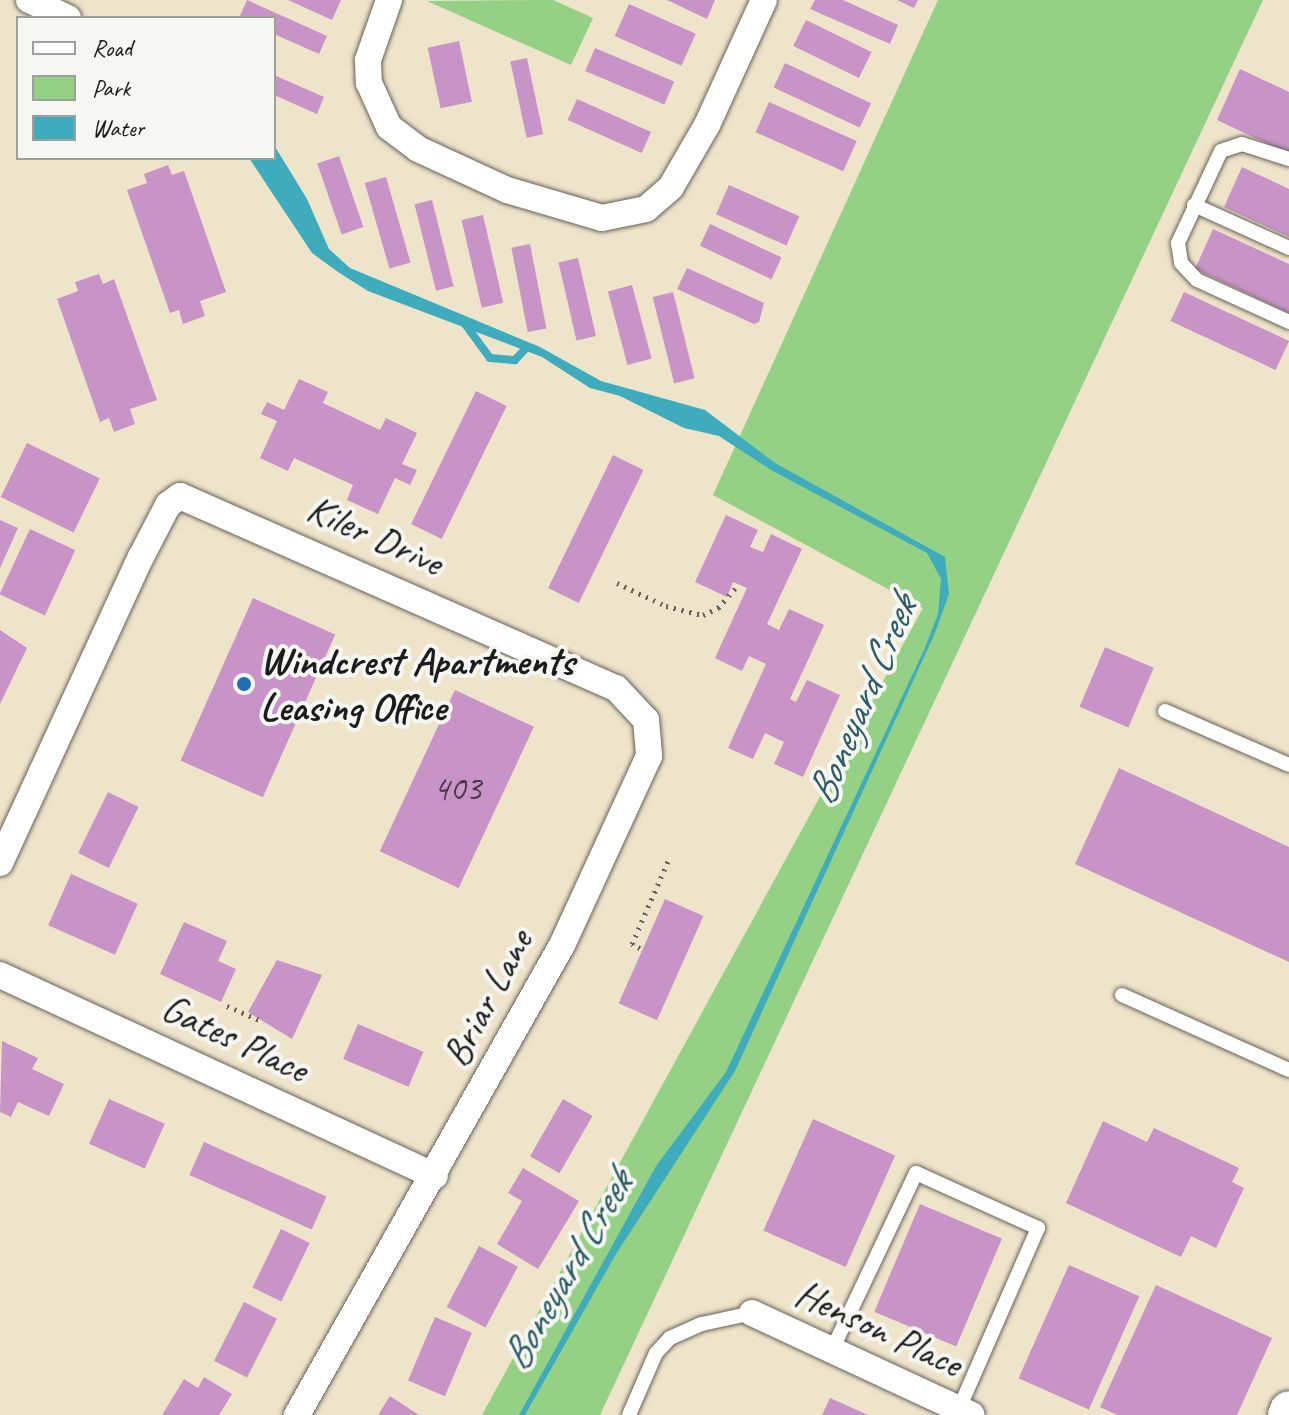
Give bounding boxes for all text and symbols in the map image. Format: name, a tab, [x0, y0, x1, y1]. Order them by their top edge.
legend	[16, 16, 276, 160]
text: Road	[92, 33, 132, 63]
text: Park	[92, 73, 130, 103]
text: Water	[92, 113, 144, 143]
street label: Kiler Drive	[300, 484, 450, 586]
water label: Boneyard Creek	[796, 590, 928, 812]
place label: Windcrest Apartments Leasing Office	[260, 637, 575, 731]
marker: Windcrest Apartments Leasing Office	[235, 675, 253, 693]
house number: 403	[433, 767, 481, 811]
street label: Briar Lane	[431, 921, 543, 1075]
street label: Gates Place	[154, 983, 316, 1093]
water label: Boneyard Creek	[490, 1163, 644, 1379]
street label: Henson Place	[788, 1268, 970, 1388]

